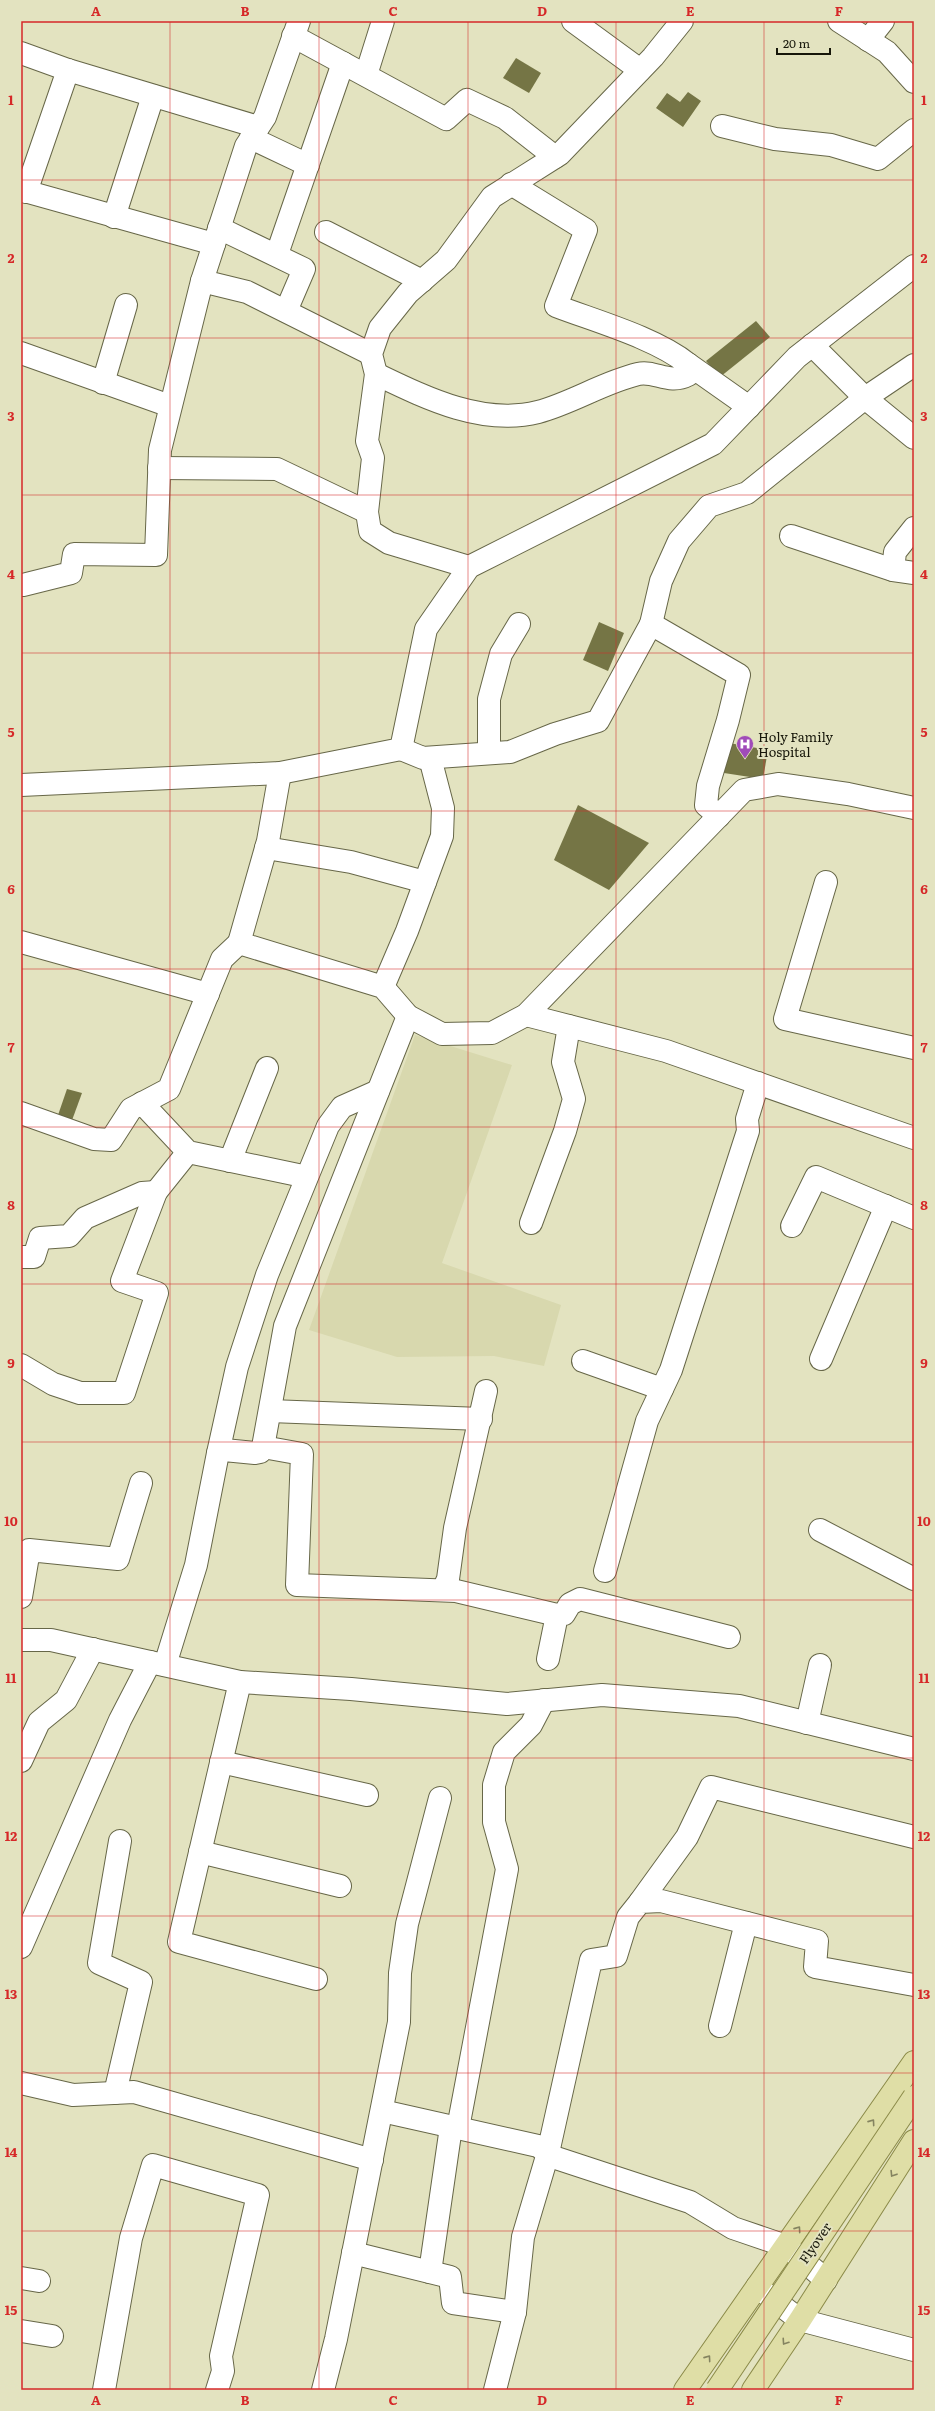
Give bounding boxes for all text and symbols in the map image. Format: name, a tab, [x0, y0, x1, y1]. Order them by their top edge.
text: A	[91, 1, 101, 20]
text: B	[241, 1, 250, 20]
text: C	[388, 1, 398, 20]
text: D	[537, 1, 547, 20]
text: E	[686, 1, 695, 20]
text: F	[835, 1, 843, 20]
scale bar	[777, 30, 830, 56]
text: 20 m	[783, 34, 810, 52]
text: 1	[8, 90, 14, 109]
text: 1	[921, 90, 927, 109]
text: 2	[8, 248, 15, 267]
text: 2	[921, 248, 928, 267]
text: 3	[7, 406, 15, 425]
text: 3	[920, 406, 928, 425]
text: 4	[7, 564, 15, 583]
text: 4	[920, 564, 928, 583]
text: 5	[7, 722, 15, 741]
text: 5	[920, 722, 928, 741]
place label: Holy Family Hospital	[758, 727, 833, 761]
hospital icon: Holy Family Hospital	[735, 734, 755, 759]
text: 6	[7, 879, 15, 898]
text: 6	[920, 879, 928, 898]
text: 7	[7, 1037, 15, 1056]
text: 7	[920, 1037, 928, 1056]
text: 8	[7, 1195, 15, 1214]
text: 8	[920, 1195, 928, 1214]
text: 9	[7, 1353, 15, 1372]
text: 9	[920, 1353, 928, 1372]
text: 10	[4, 1511, 18, 1530]
text: 10	[917, 1511, 931, 1530]
text: 11	[6, 1668, 17, 1687]
text: 11	[919, 1668, 930, 1687]
text: 12	[5, 1826, 17, 1845]
text: 12	[918, 1826, 930, 1845]
text: 13	[5, 1984, 17, 2003]
text: 13	[918, 1984, 930, 2003]
one-way arrow	[867, 2119, 874, 2126]
text: 14	[5, 2142, 18, 2161]
text: 14	[918, 2142, 931, 2161]
one-way arrow	[890, 2170, 898, 2177]
street label: Flyover	[794, 2217, 836, 2267]
one-way arrow	[793, 2226, 800, 2233]
text: 15	[5, 2300, 17, 2319]
text: 15	[918, 2300, 930, 2319]
one-way arrow	[783, 2338, 790, 2345]
one-way arrow	[703, 2355, 711, 2362]
text: A	[91, 2390, 101, 2409]
text: B	[241, 2390, 250, 2409]
text: C	[388, 2390, 398, 2409]
text: D	[537, 2390, 547, 2409]
text: E	[686, 2390, 695, 2409]
text: F	[835, 2390, 843, 2409]

